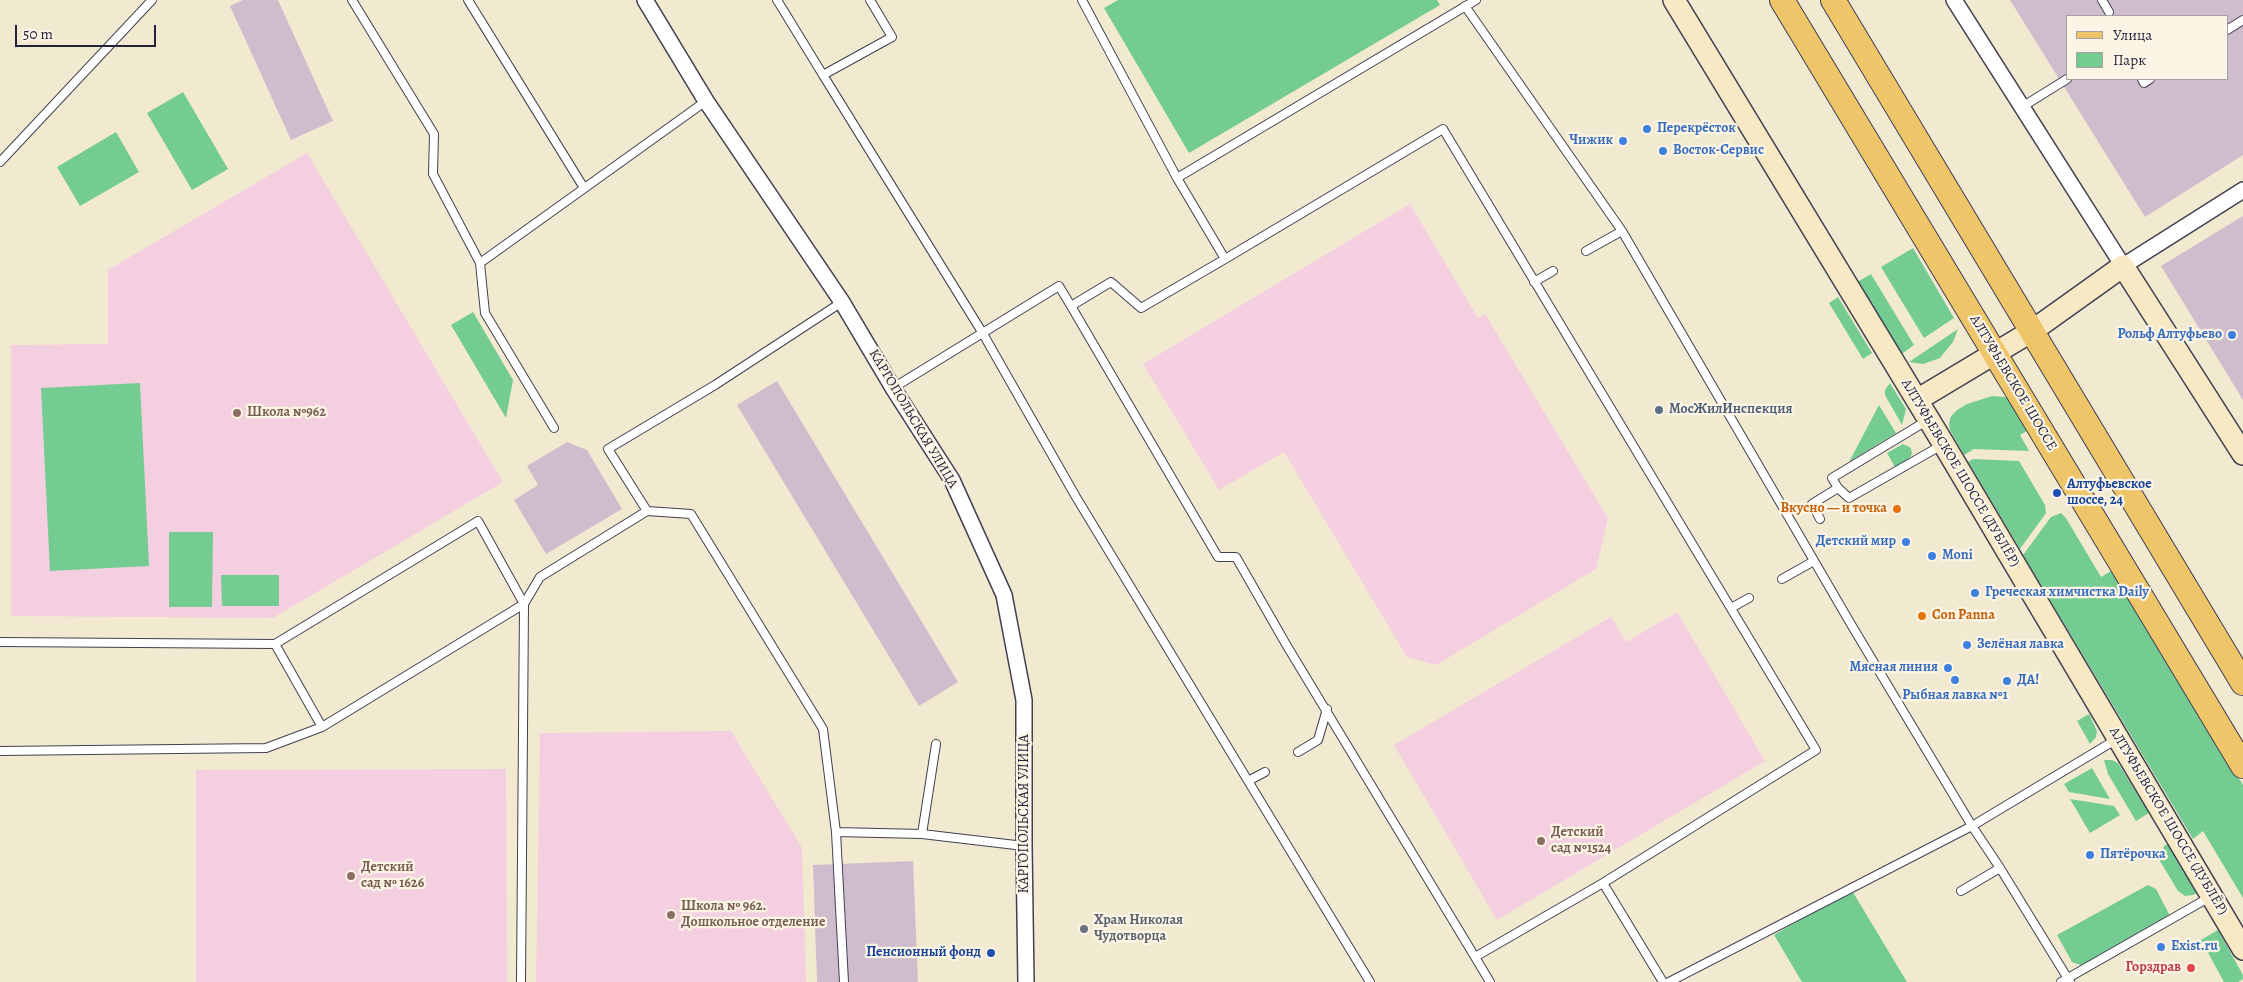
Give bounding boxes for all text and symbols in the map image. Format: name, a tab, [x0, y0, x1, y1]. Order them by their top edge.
scale bar	[18, 15, 159, 47]
legend	[2066, 15, 2228, 80]
text: 50 m	[23, 24, 53, 44]
text: Улица	[2113, 25, 2152, 45]
text: Парк	[2113, 50, 2146, 70]
place label: Перекрёсток	[1657, 121, 1736, 137]
marker: Перекрёсток	[1641, 123, 1653, 135]
place label: Чижик	[1569, 133, 1613, 149]
marker: Чижик	[1617, 135, 1629, 147]
place label: Восток-Сервис	[1673, 143, 1764, 159]
marker: Восток-Сервис	[1657, 145, 1669, 157]
street label: АЛТУФЬЕВСКОЕ ШОССЕ	[1966, 312, 2060, 454]
place label: Рольф Алтуфьево	[2117, 327, 2222, 343]
marker: Рольф Алтуфьево	[2226, 329, 2238, 341]
street label: КАРГОПОЛЬСКАЯ УЛИЦА	[865, 346, 961, 492]
street label: АЛТУФЬЕВСКОЕ ШОССЕ (ДУБЛЁР)	[1897, 376, 2023, 570]
place label: МосЖилИнспекция	[1669, 402, 1793, 418]
marker: МосЖилИнспекция	[1653, 404, 1665, 416]
place label: Школа №962	[247, 405, 326, 421]
marker: Школа №962	[231, 407, 243, 419]
place label: Алтуфьевское шоссе, 24	[2067, 477, 2152, 510]
marker: Алтуфьевское шоссе, 24	[2051, 487, 2063, 499]
place label: Вкусно — и точка	[1780, 501, 1887, 517]
marker: Вкусно — и точка	[1891, 503, 1903, 515]
place label: Детский мир	[1816, 534, 1896, 550]
marker: Детский мир	[1900, 536, 1912, 548]
place label: Moni	[1942, 548, 1973, 564]
marker: Moni	[1926, 550, 1938, 562]
place label: Греческая химчистка Daily	[1985, 585, 2149, 601]
marker: Греческая химчистка Daily	[1969, 587, 1981, 599]
place label: Con Panna	[1932, 608, 1995, 624]
marker: Con Panna	[1916, 610, 1928, 622]
place label: Зелёная лавка	[1977, 637, 2064, 653]
marker: Зелёная лавка	[1961, 639, 1973, 651]
place label: Мясная линия	[1850, 660, 1938, 676]
marker: Мясная линия	[1942, 662, 1954, 674]
place label: ДА!	[2017, 673, 2039, 689]
marker: Рыбная лавка №1	[1949, 674, 1961, 686]
marker: ДА!	[2001, 675, 2013, 687]
place label: Рыбная лавка №1	[1902, 688, 2008, 704]
street label: АЛТУФЬЕВСКОЕ ШОССЕ (ДУБЛЁР)	[2105, 724, 2231, 918]
street label: КАРГОПОЛЬСКАЯ УЛИЦА	[1017, 734, 1033, 894]
place label: Детский сад №1524	[1551, 825, 1611, 858]
marker: Детский сад №1524	[1535, 835, 1547, 847]
place label: Пятёрочка	[2100, 847, 2166, 863]
marker: Пятёрочка	[2084, 849, 2096, 861]
place label: Детский сад № 1626	[361, 860, 424, 892]
marker: Детский сад № 1626	[345, 870, 357, 882]
place label: Школа № 962. Дошкольное отделение	[681, 899, 825, 932]
marker: Школа № 962. Дошкольное отделение	[665, 909, 677, 921]
place label: Храм Николая Чудотворца	[1094, 913, 1183, 946]
marker: Храм Николая Чудотворца	[1078, 923, 1090, 935]
place label: Exist.ru	[2171, 939, 2218, 955]
marker: Exist.ru	[2155, 941, 2167, 953]
place label: Пенсионный фонд	[866, 945, 981, 961]
marker: Пенсионный фонд	[985, 947, 997, 959]
place label: Горздрав	[2126, 960, 2181, 976]
marker: Горздрав	[2185, 962, 2197, 974]

